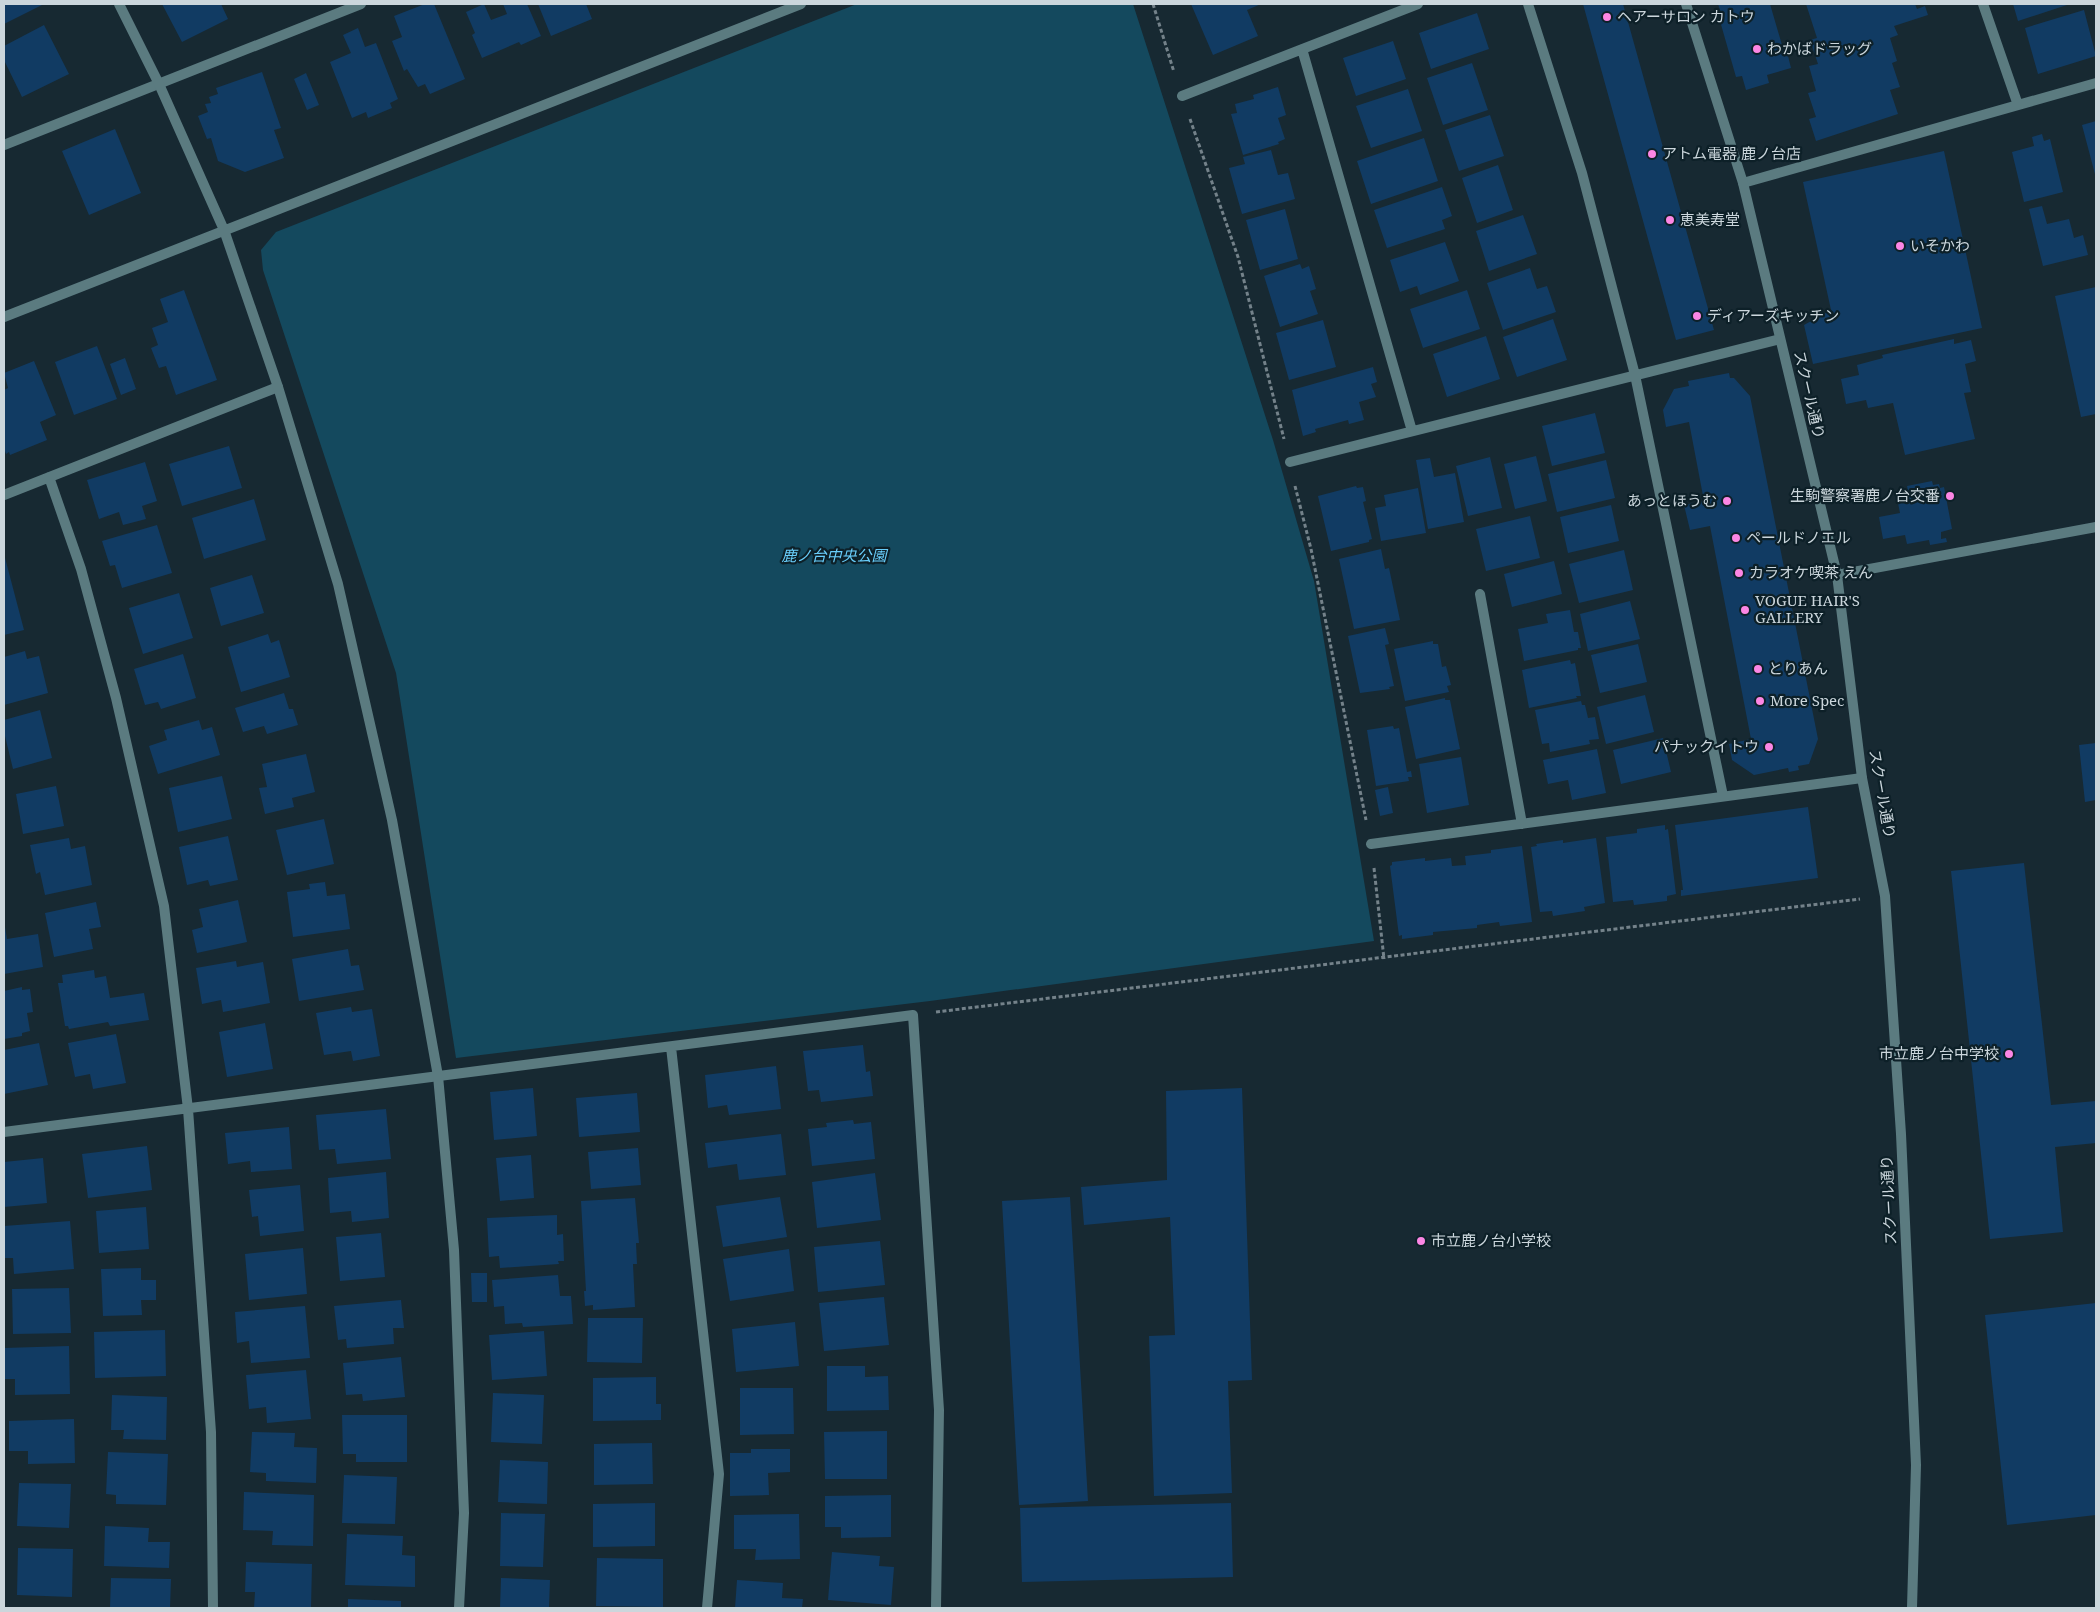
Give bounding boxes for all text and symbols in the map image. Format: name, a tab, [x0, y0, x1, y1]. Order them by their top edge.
place label: ヘアーサロン カトウ	[1617, 6, 1755, 26]
marker: ヘアーサロン カトウ	[1601, 11, 1613, 23]
place label: わかばドラッグ	[1767, 38, 1872, 58]
marker: わかばドラッグ	[1751, 43, 1763, 55]
place label: アトム電器 鹿ノ台店	[1662, 143, 1801, 163]
marker: アトム電器 鹿ノ台店	[1646, 148, 1658, 160]
place label: 恵美寿堂	[1680, 209, 1740, 229]
marker: 恵美寿堂	[1664, 214, 1676, 226]
place label: いそかわ	[1910, 235, 1970, 255]
marker: いそかわ	[1894, 240, 1906, 252]
place label: ディアーズキッチン	[1707, 305, 1839, 325]
marker: ディアーズキッチン	[1691, 310, 1703, 322]
street label: スクール通り	[1790, 349, 1830, 441]
place label: 生駒警察署鹿ノ台交番	[1790, 485, 1940, 505]
place label: あっとほうむ	[1627, 490, 1717, 510]
marker: 生駒警察署鹿ノ台交番	[1944, 490, 1956, 502]
marker: あっとほうむ	[1721, 495, 1733, 507]
place label: ペールドノエル	[1746, 527, 1851, 547]
marker: ペールドノエル	[1730, 532, 1742, 544]
park label: 鹿ノ台中央公園	[781, 545, 888, 565]
place label: カラオケ喫茶 えん	[1749, 562, 1873, 582]
marker: カラオケ喫茶 えん	[1733, 567, 1745, 579]
place label: VOGUE HAIR'S GALLERY	[1755, 590, 1860, 627]
marker: VOGUE HAIR'S GALLERY	[1739, 604, 1751, 616]
place label: とりあん	[1768, 658, 1828, 678]
marker: とりあん	[1752, 663, 1764, 675]
place label: More Spec	[1770, 690, 1845, 710]
marker: More Spec	[1754, 695, 1766, 707]
place label: パナックイトウ	[1654, 736, 1759, 756]
marker: パナックイトウ	[1763, 741, 1775, 753]
street label: スクール通り	[1865, 748, 1901, 840]
place label: 市立鹿ノ台中学校	[1879, 1043, 1999, 1063]
marker: 市立鹿ノ台中学校	[2003, 1048, 2015, 1060]
street label: スクール通り	[1876, 1155, 1900, 1246]
place label: 市立鹿ノ台小学校	[1431, 1230, 1551, 1250]
marker: 市立鹿ノ台小学校	[1415, 1235, 1427, 1247]

